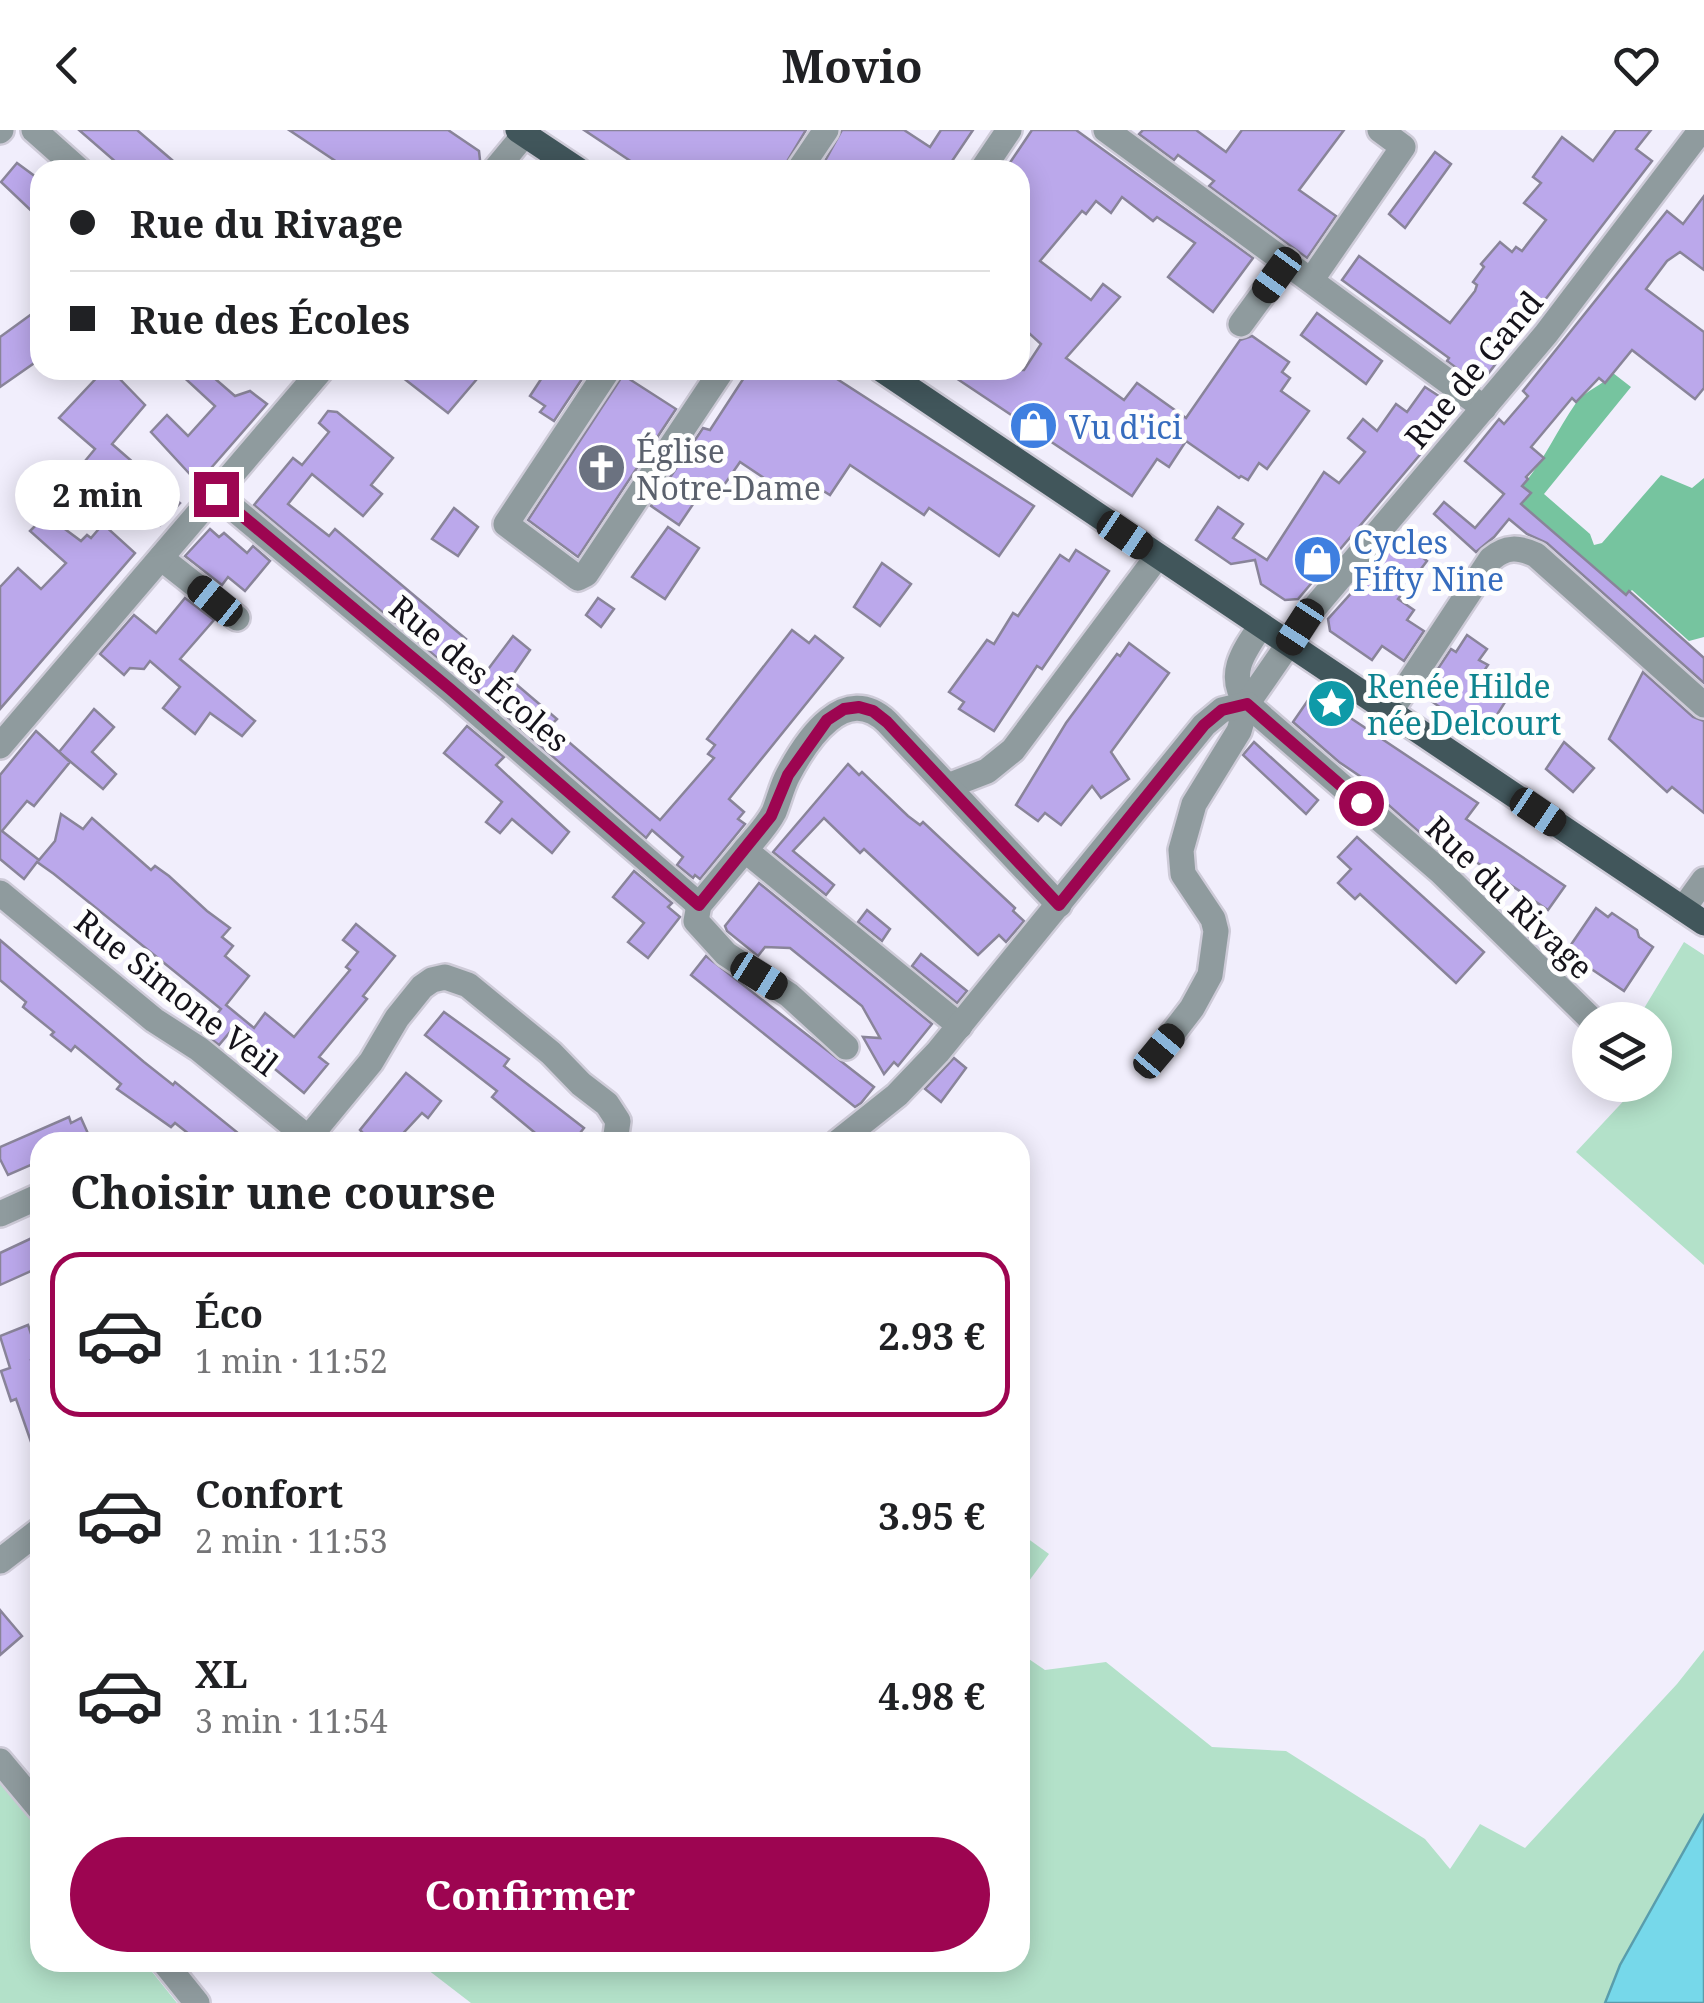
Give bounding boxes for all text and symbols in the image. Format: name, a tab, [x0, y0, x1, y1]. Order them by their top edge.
text: Movio	[781, 35, 923, 96]
icon: back	[40, 38, 95, 93]
icon: heart	[1609, 38, 1664, 93]
text: Rue du Rivage	[130, 197, 403, 249]
car	[1247, 242, 1307, 308]
street label: Rue de Gand	[1395, 281, 1552, 457]
text: Rue des Écoles	[130, 293, 410, 345]
shop icon: Vu d'ici	[1008, 400, 1060, 452]
place label: Vu d'ici	[1069, 405, 1182, 448]
place label: Église Notre-Dame	[636, 429, 821, 509]
church icon: Église Notre-Dame	[575, 442, 627, 494]
callout: 2 min	[16, 459, 181, 529]
route end	[194, 472, 239, 517]
text: 2 min	[52, 473, 143, 516]
car	[1092, 506, 1158, 564]
place label: Cycles Fifty Nine	[1353, 520, 1504, 600]
shop icon: Cycles Fifty Nine	[1292, 533, 1344, 585]
car	[182, 570, 248, 632]
street label: Rue des Écoles	[381, 585, 579, 761]
car	[1271, 594, 1329, 660]
place label: Renée Hilde née Delcourt	[1367, 664, 1561, 744]
place icon: Renée Hilde née Delcourt	[1306, 677, 1358, 729]
route start	[1339, 781, 1384, 826]
car	[1505, 783, 1571, 841]
street label: Rue du Rivage	[1417, 806, 1603, 988]
street label: Rue Simone Veil	[67, 899, 287, 1085]
car	[726, 947, 792, 1005]
map controls	[1572, 1002, 1672, 1102]
button: layers	[1572, 1002, 1672, 1102]
car	[1128, 1018, 1190, 1084]
text: Choisir une course	[70, 1161, 496, 1222]
text: Éco	[195, 1287, 263, 1339]
icon: car	[75, 1290, 165, 1380]
text: 2.93 €	[878, 1309, 985, 1361]
text: 1 min · 11:52	[195, 1339, 388, 1382]
text: Confort	[195, 1467, 343, 1519]
icon: car	[75, 1470, 165, 1560]
text: 3.95 €	[878, 1489, 985, 1541]
text: 2 min · 11:53	[195, 1519, 388, 1562]
text: XL	[195, 1647, 248, 1699]
icon: car	[75, 1650, 165, 1740]
text: 4.98 €	[878, 1669, 985, 1721]
text: 3 min · 11:54	[195, 1699, 388, 1742]
button: Confirmer	[70, 1837, 990, 1952]

